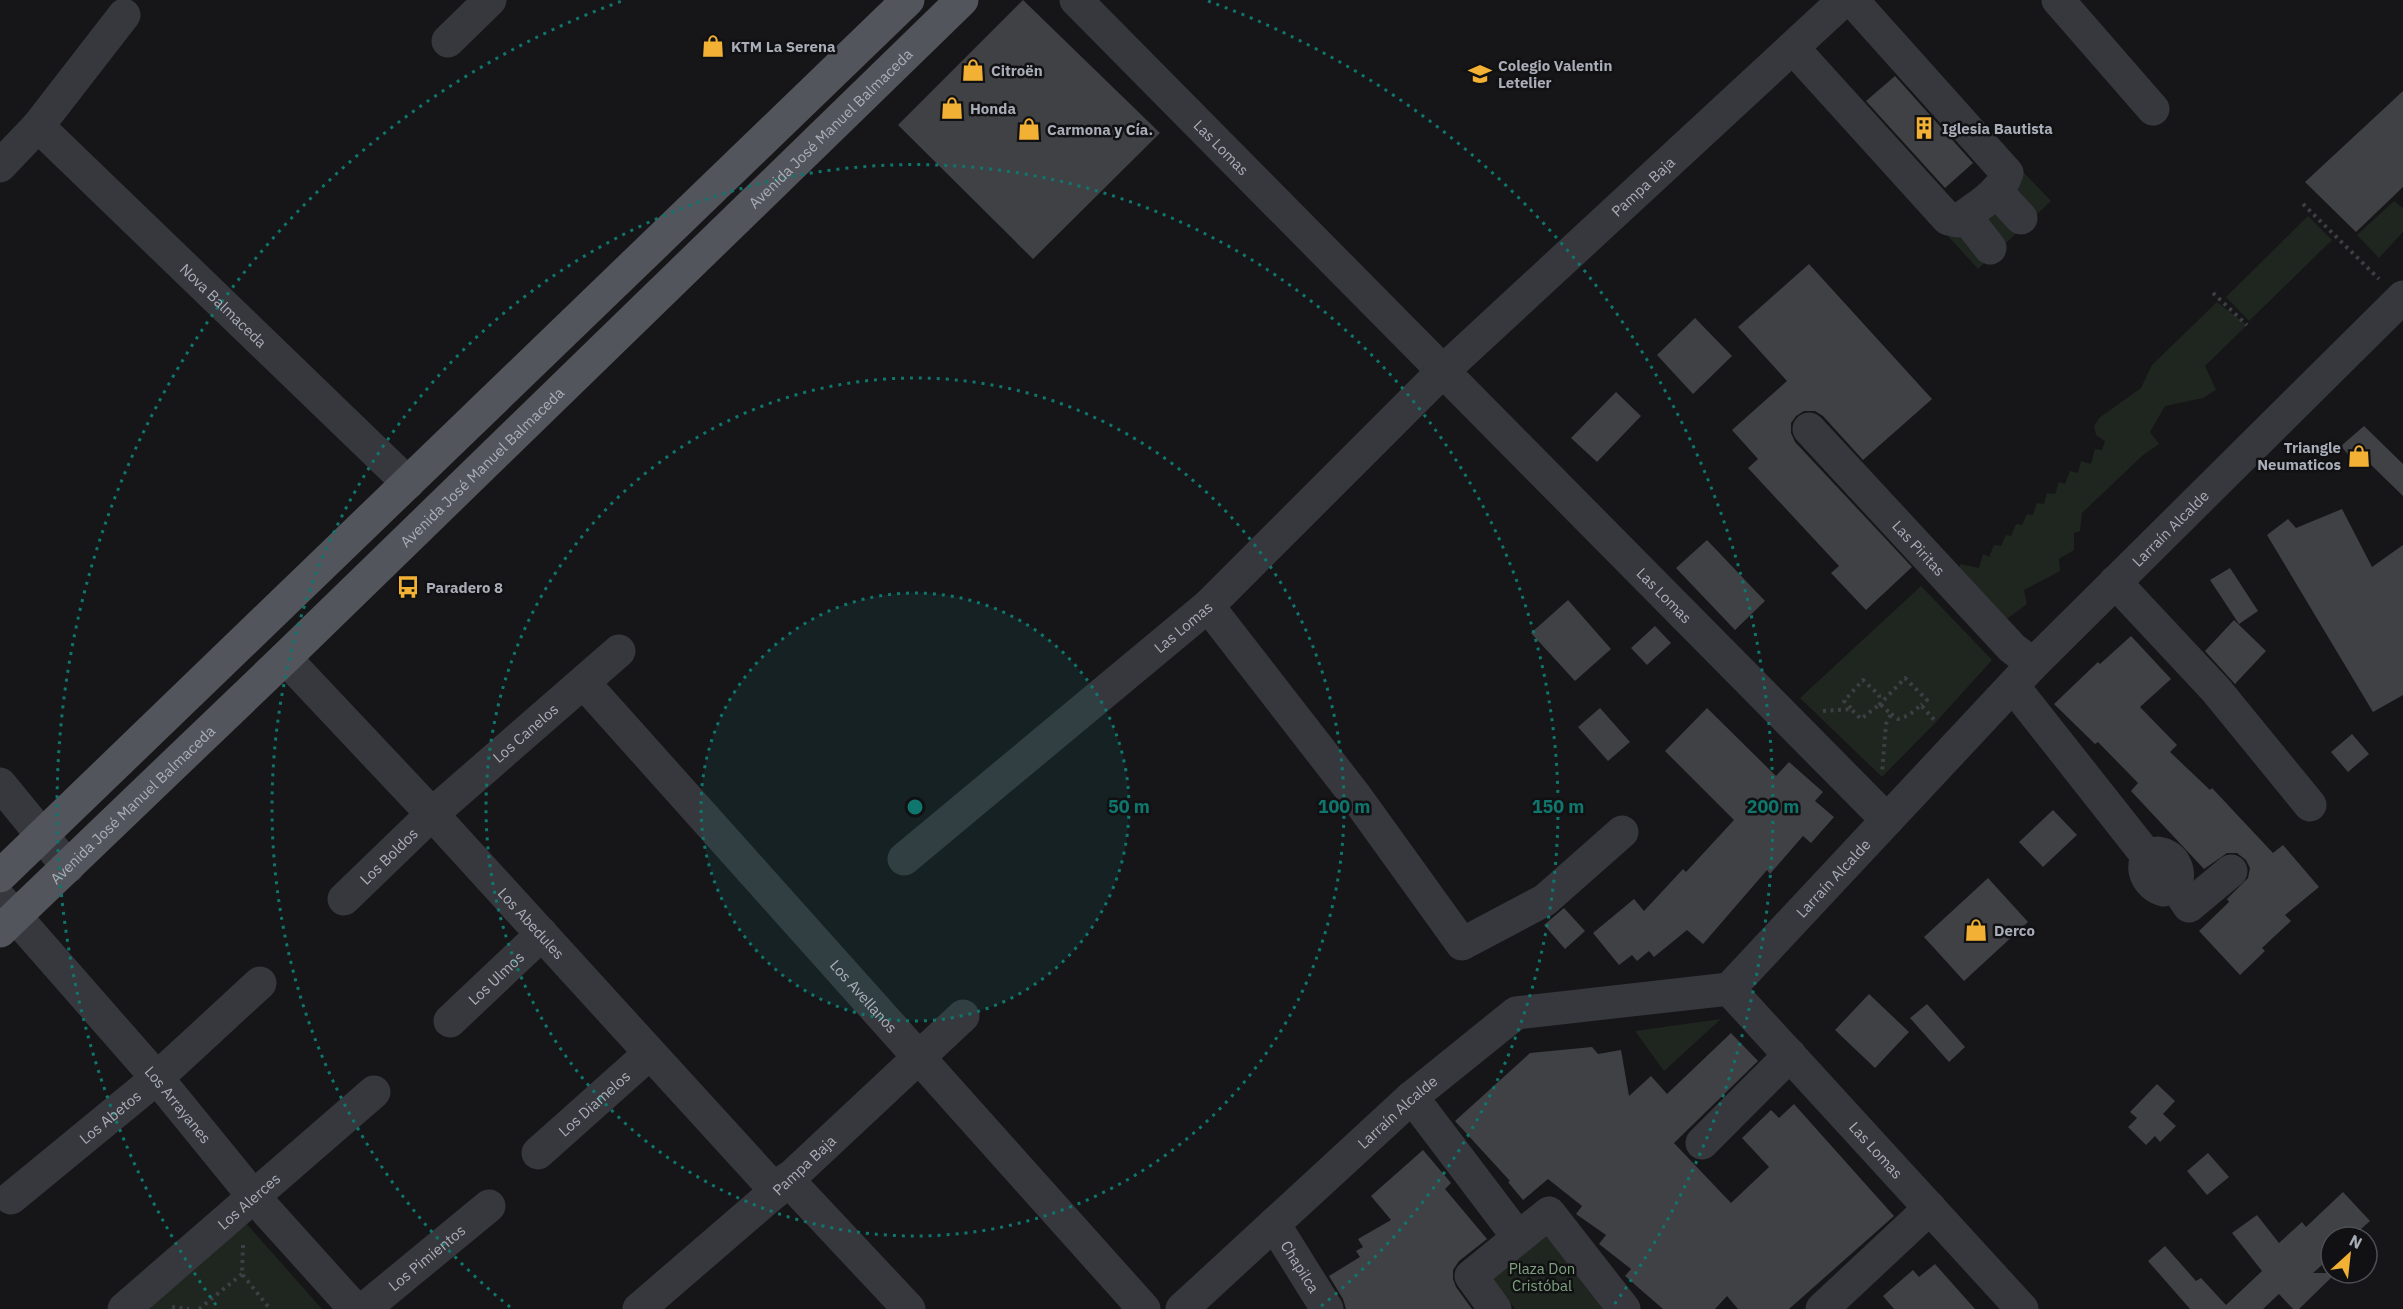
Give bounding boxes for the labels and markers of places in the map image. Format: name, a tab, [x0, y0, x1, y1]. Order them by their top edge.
shop icon: KTM La Serena	[700, 33, 726, 59]
place label: KTM La Serena	[731, 37, 836, 56]
place label: Colegio Valentin Letelier	[1498, 56, 1612, 92]
shop icon: Citroën	[960, 57, 986, 83]
place label: Citroën	[991, 61, 1043, 80]
school or university icon: Colegio Valentin Letelier	[1467, 61, 1493, 87]
shop icon: Honda	[939, 95, 965, 121]
place label: Honda	[970, 99, 1016, 118]
building icon: Iglesia Bautista	[1911, 115, 1937, 141]
shop icon: Carmona y Cía.	[1016, 116, 1042, 142]
place label: Iglesia Bautista	[1942, 119, 2053, 138]
place label: Carmona y Cía.	[1047, 120, 1153, 139]
place label: Triangle Neumaticos	[2257, 438, 2341, 474]
shop icon: Triangle Neumaticos	[2346, 443, 2372, 469]
bus stop icon: Paradero 8	[395, 574, 421, 600]
place label: Paradero 8	[426, 578, 503, 597]
centre of rings	[905, 797, 925, 817]
shop icon: Derco	[1963, 917, 1989, 943]
place label: Derco	[1994, 921, 2035, 940]

